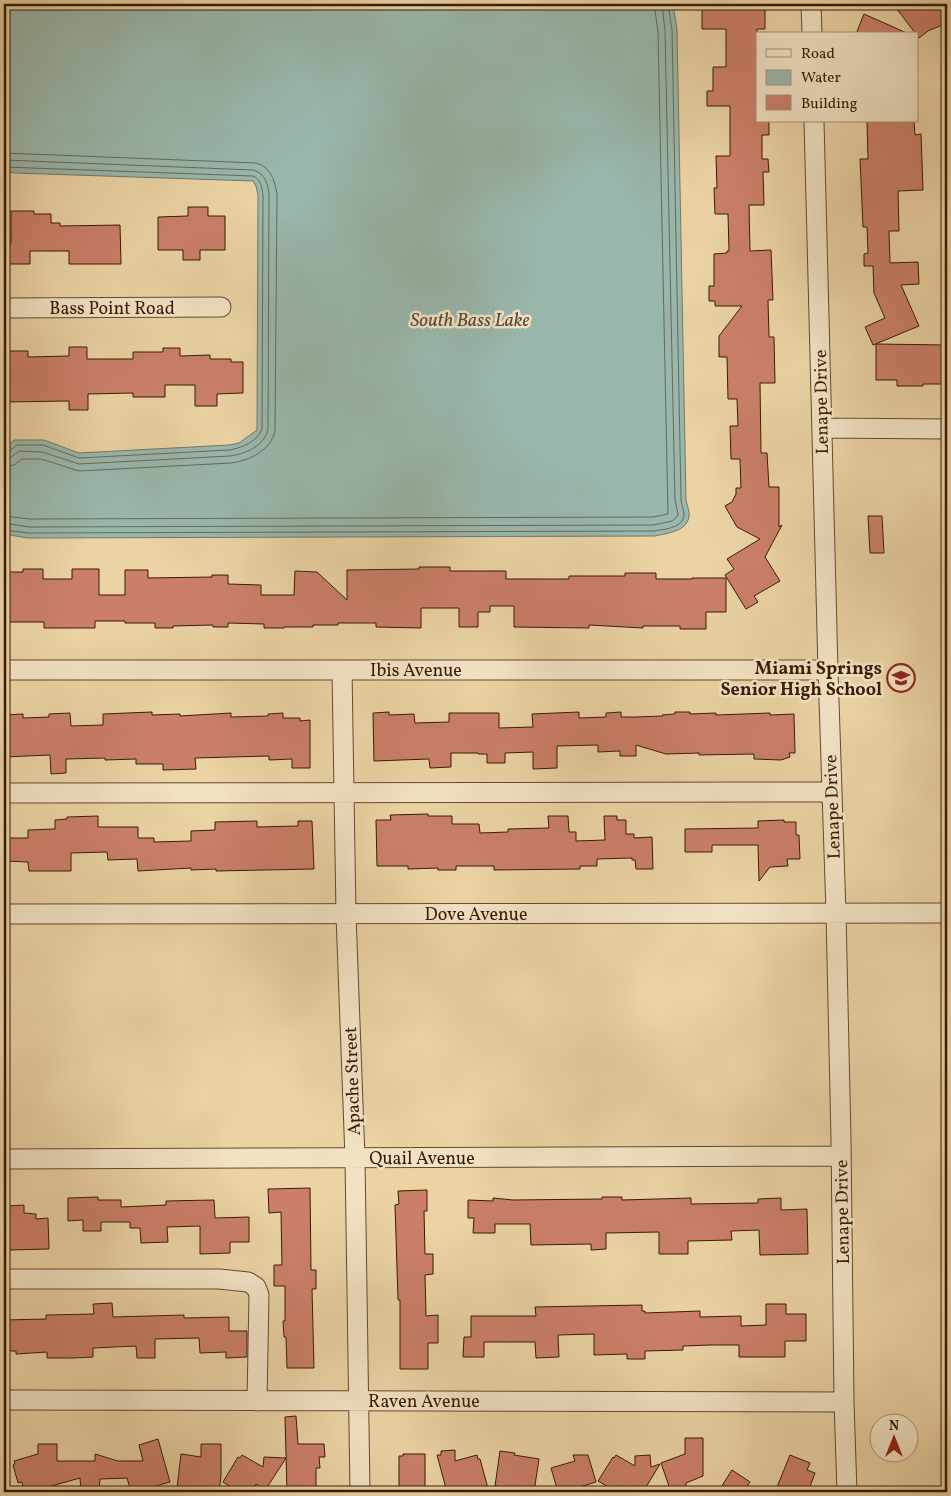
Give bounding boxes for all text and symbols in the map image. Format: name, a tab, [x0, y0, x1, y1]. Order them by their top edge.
legend	[756, 32, 918, 122]
text: Road	[801, 44, 835, 65]
text: Water	[801, 68, 841, 89]
text: Building	[801, 94, 858, 115]
street label: Bass Point Road	[49, 297, 175, 322]
water label: South Bass Lake	[411, 308, 530, 334]
street label: Lenape Drive	[809, 349, 836, 455]
place label: Miami Springs Senior High School	[721, 657, 882, 703]
street label: Ibis Avenue	[370, 659, 462, 684]
school or university icon: Miami Springs Senior High School	[886, 663, 916, 693]
street label: Lenape Drive	[819, 754, 848, 860]
street label: Dove Avenue	[425, 903, 527, 928]
street label: Apache Street	[339, 1026, 368, 1136]
street label: Quail Avenue	[369, 1147, 475, 1172]
street label: Lenape Drive	[830, 1159, 857, 1265]
street label: Raven Avenue	[368, 1390, 480, 1415]
north arrow	[868, 1414, 918, 1464]
text: N	[889, 1417, 899, 1436]

